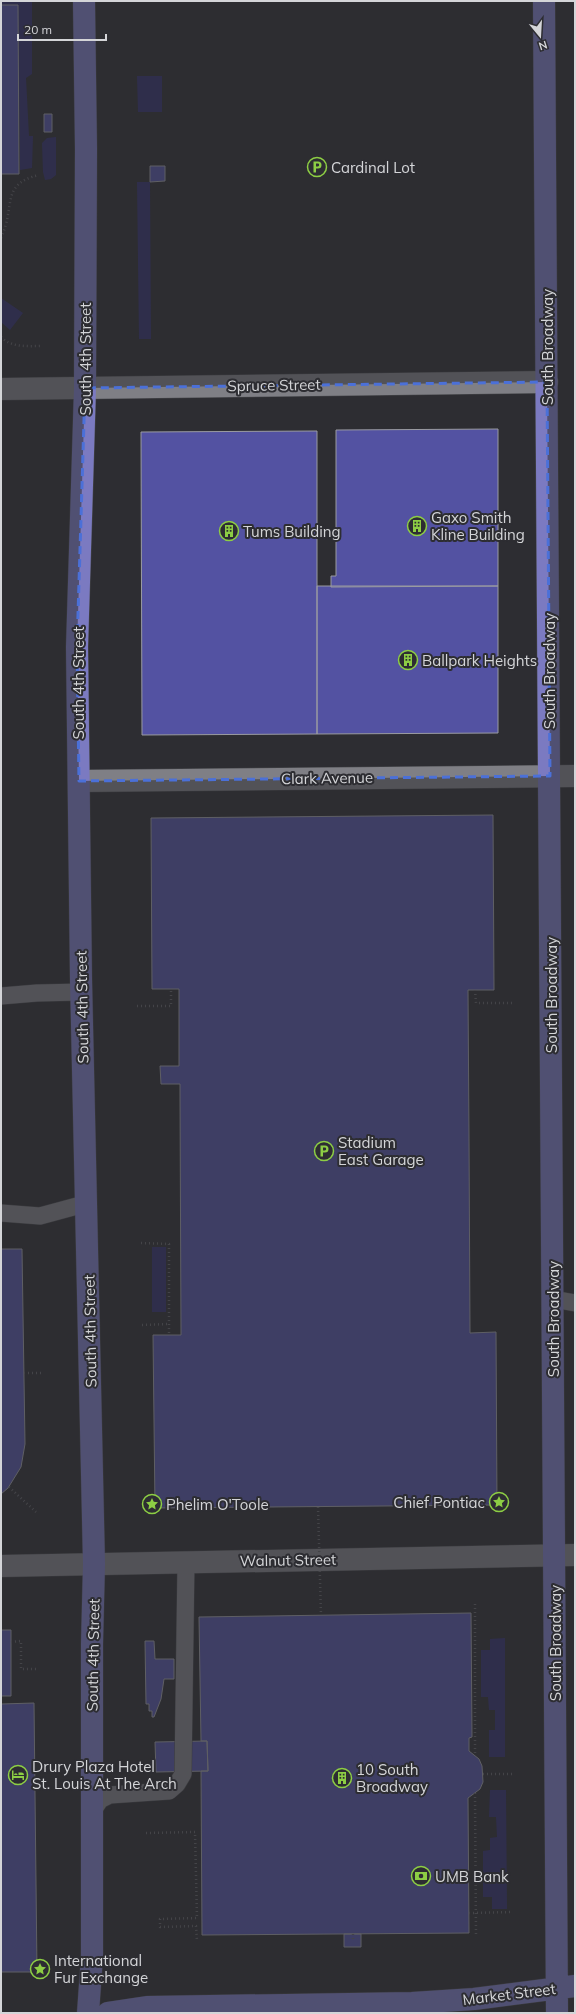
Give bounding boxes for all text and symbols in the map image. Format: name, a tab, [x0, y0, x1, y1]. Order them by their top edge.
scale bar	[18, 16, 106, 42]
north arrow	[520, 16, 560, 56]
text: 20 m	[24, 22, 52, 37]
text: N	[537, 38, 549, 53]
parking icon: Cardinal Lot	[306, 156, 328, 178]
place label: Cardinal Lot	[331, 158, 415, 177]
street label: South Broadway	[538, 289, 557, 405]
street label: South 4th Street	[76, 303, 95, 415]
street label: Spruce Street	[227, 375, 321, 395]
place label: Gaxo Smith Kline Building	[431, 508, 525, 544]
building icon: Gaxo Smith Kline Building	[406, 515, 428, 537]
building icon: Tums Building	[218, 520, 240, 542]
place label: Tums Building	[243, 522, 341, 541]
street label: South Broadway	[540, 613, 559, 729]
street label: South 4th Street	[69, 627, 88, 739]
building icon: Ballpark Heights	[397, 649, 419, 671]
place label: Ballpark Heights	[422, 651, 537, 670]
street label: Clark Avenue	[281, 768, 373, 788]
street label: South Broadway	[542, 937, 561, 1053]
street label: South 4th Street	[72, 950, 92, 1064]
place label: Stadium East Garage	[338, 1133, 424, 1169]
parking icon: Stadium East Garage	[313, 1140, 335, 1162]
street label: South Broadway	[544, 1261, 563, 1377]
street label: South 4th Street	[80, 1274, 100, 1388]
place icon: Chief Pontiac	[488, 1491, 510, 1513]
place icon: Phelim O'Toole	[141, 1493, 163, 1515]
place label: Chief Pontiac	[393, 1493, 485, 1512]
place label: Phelim O'Toole	[166, 1495, 269, 1514]
street label: Walnut Street	[240, 1550, 336, 1570]
street label: South Broadway	[546, 1585, 565, 1701]
street label: South 4th Street	[83, 1598, 103, 1712]
place label: Drury Plaza Hotel St. Louis At The Arch	[32, 1757, 177, 1793]
place label: 10 South Broadway	[356, 1760, 428, 1796]
hotel icon: Drury Plaza Hotel St. Louis At The Arch	[7, 1764, 29, 1786]
building icon: 10 South Broadway	[331, 1767, 353, 1789]
bank icon: UMB Bank	[410, 1865, 432, 1887]
place label: UMB Bank	[435, 1867, 509, 1886]
place label: International Fur Exchange	[54, 1951, 148, 1987]
place icon: International Fur Exchange	[29, 1958, 51, 1980]
street label: Market Street	[461, 1979, 557, 2009]

